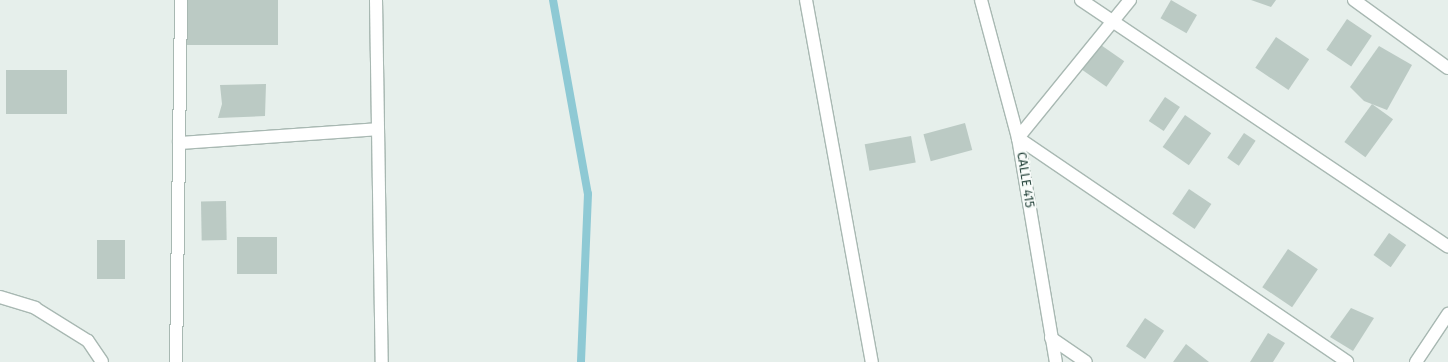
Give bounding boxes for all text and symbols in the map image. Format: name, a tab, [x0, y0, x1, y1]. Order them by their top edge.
street label: CALLE 415	[1013, 151, 1037, 209]

